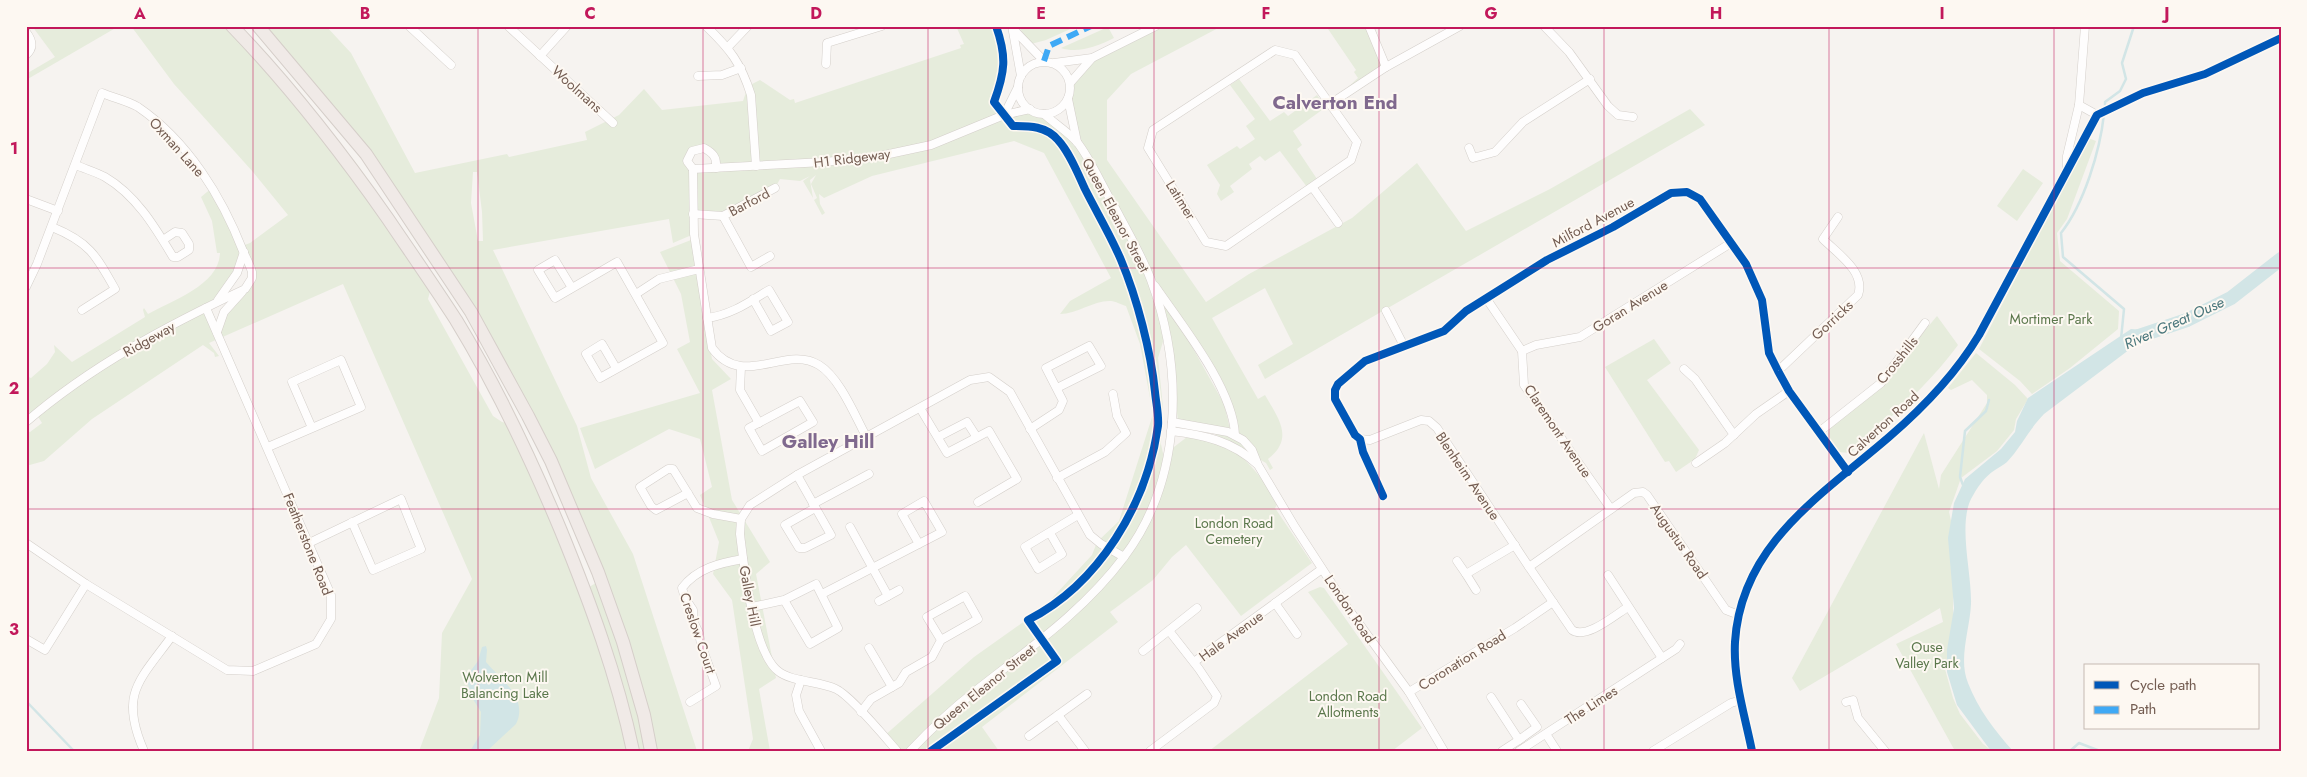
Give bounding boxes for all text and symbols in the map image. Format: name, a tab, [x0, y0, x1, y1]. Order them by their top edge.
text: A	[133, 2, 146, 25]
text: B	[360, 2, 370, 25]
text: C	[584, 2, 596, 25]
text: D	[810, 2, 822, 25]
text: E	[1036, 2, 1046, 25]
text: F	[1262, 2, 1270, 25]
text: G	[1484, 2, 1498, 25]
text: H	[1710, 2, 1722, 25]
text: I	[1939, 2, 1945, 25]
text: J	[2161, 2, 2170, 25]
street label: Woolmans	[547, 61, 607, 117]
district label: Calverton End	[1272, 89, 1398, 116]
street label: Oxman Lane	[145, 113, 209, 181]
text: 1	[10, 137, 18, 160]
street label: H1 Ridgeway	[812, 143, 892, 173]
street label: Queen Eleanor Street	[1077, 154, 1155, 276]
street label: Latimer	[1161, 176, 1201, 224]
street label: Barford	[725, 183, 773, 221]
street label: Milford Avenue	[1548, 192, 1638, 252]
street label: Goran Avenue	[1589, 275, 1671, 337]
water label: River Great Ouse	[2120, 291, 2228, 355]
street label: Gorricks	[1807, 295, 1857, 344]
park label: Mortimer Park	[2010, 309, 2093, 329]
street label: Ridgeway	[119, 316, 179, 362]
street label: Crosshills	[1872, 332, 1923, 388]
text: 2	[9, 377, 19, 400]
street label: Claremont Avenue	[1519, 380, 1597, 482]
street label: Calverton Road	[1843, 386, 1923, 462]
district label: Galley Hill	[782, 428, 874, 455]
street label: Blenheim Avenue	[1431, 428, 1505, 524]
street label: Featherstone Road	[278, 490, 338, 598]
street label: Augustus Road	[1646, 499, 1712, 583]
park label: London Road Cemetery	[1195, 513, 1273, 549]
street label: Galley Hill	[734, 564, 766, 628]
street label: London Road	[1320, 571, 1380, 647]
street label: Creslow Court	[675, 590, 721, 677]
street label: Hale Avenue	[1195, 606, 1267, 666]
text: 3	[9, 618, 19, 641]
street label: Coronation Road	[1414, 625, 1510, 695]
park label: Ouse Valley Park	[1895, 637, 1959, 673]
street label: Queen Eleanor Street	[928, 639, 1040, 735]
legend	[2084, 664, 2260, 730]
park label: Wolverton Mill Balancing Lake	[461, 667, 549, 703]
text: Cycle path	[2130, 674, 2197, 696]
street label: The Limes	[1561, 680, 1621, 729]
park label: London Road Allotments	[1309, 686, 1387, 722]
text: Path	[2130, 698, 2156, 720]

